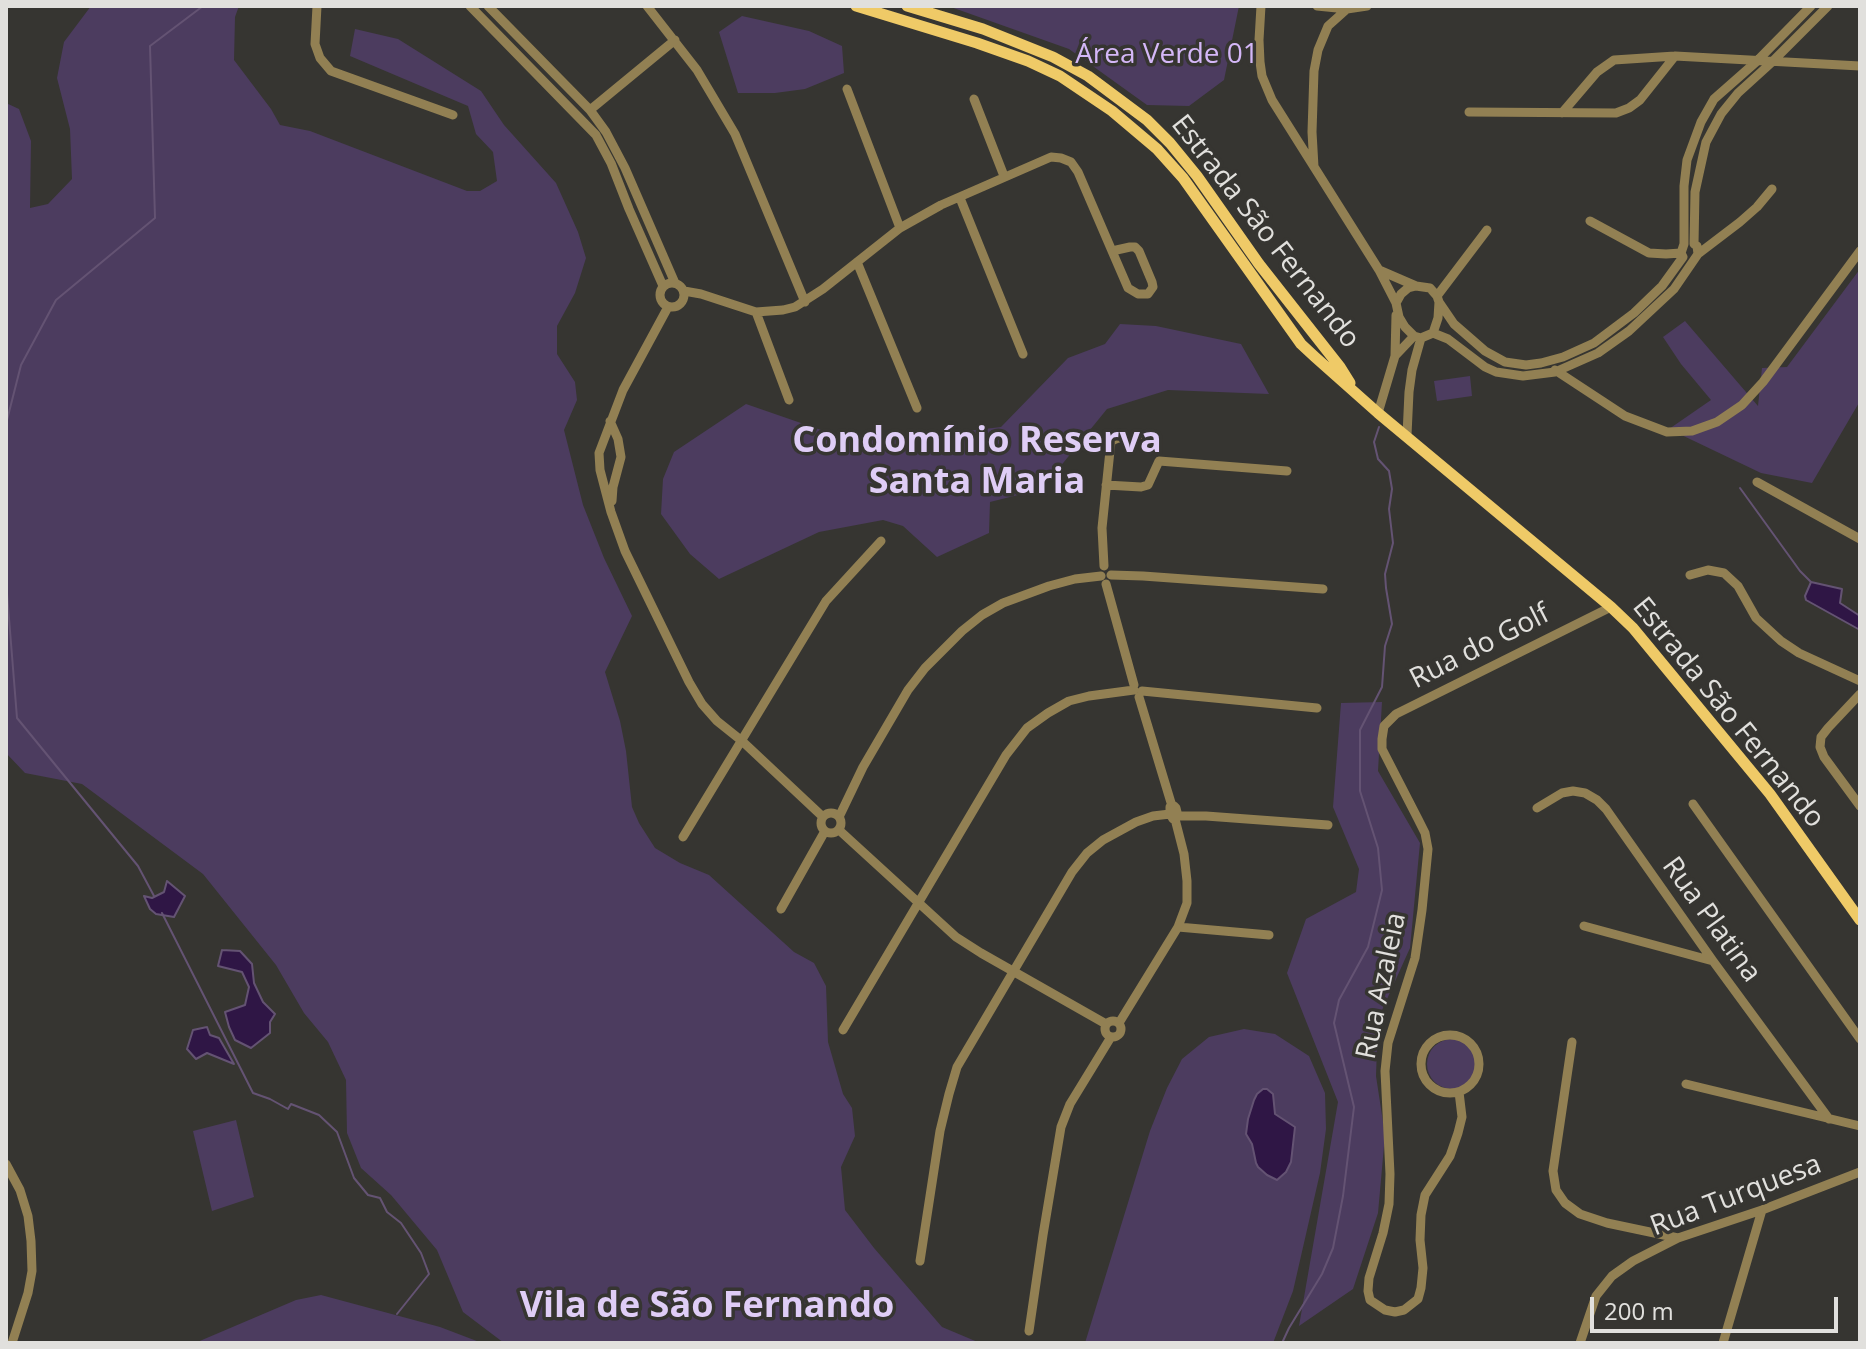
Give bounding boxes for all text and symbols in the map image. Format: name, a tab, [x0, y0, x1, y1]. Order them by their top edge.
park label: Área Verde 01	[1075, 38, 1259, 72]
street label: Estrada São Fernando	[1164, 109, 1366, 355]
district label: Condomínio Reserva Santa Maria	[792, 420, 1162, 505]
street label: Estrada São Fernando	[1625, 591, 1831, 835]
street label: Rua do Golf	[1405, 597, 1555, 697]
street label: Rua Platina	[1654, 851, 1768, 989]
street label: Rua Azaleia	[1350, 910, 1414, 1062]
street label: Rua Turquesa	[1646, 1148, 1826, 1244]
scale bar	[1594, 1281, 1842, 1331]
district label: Vila de São Fernando	[520, 1285, 894, 1329]
text: 200 m	[1604, 1294, 1674, 1327]

